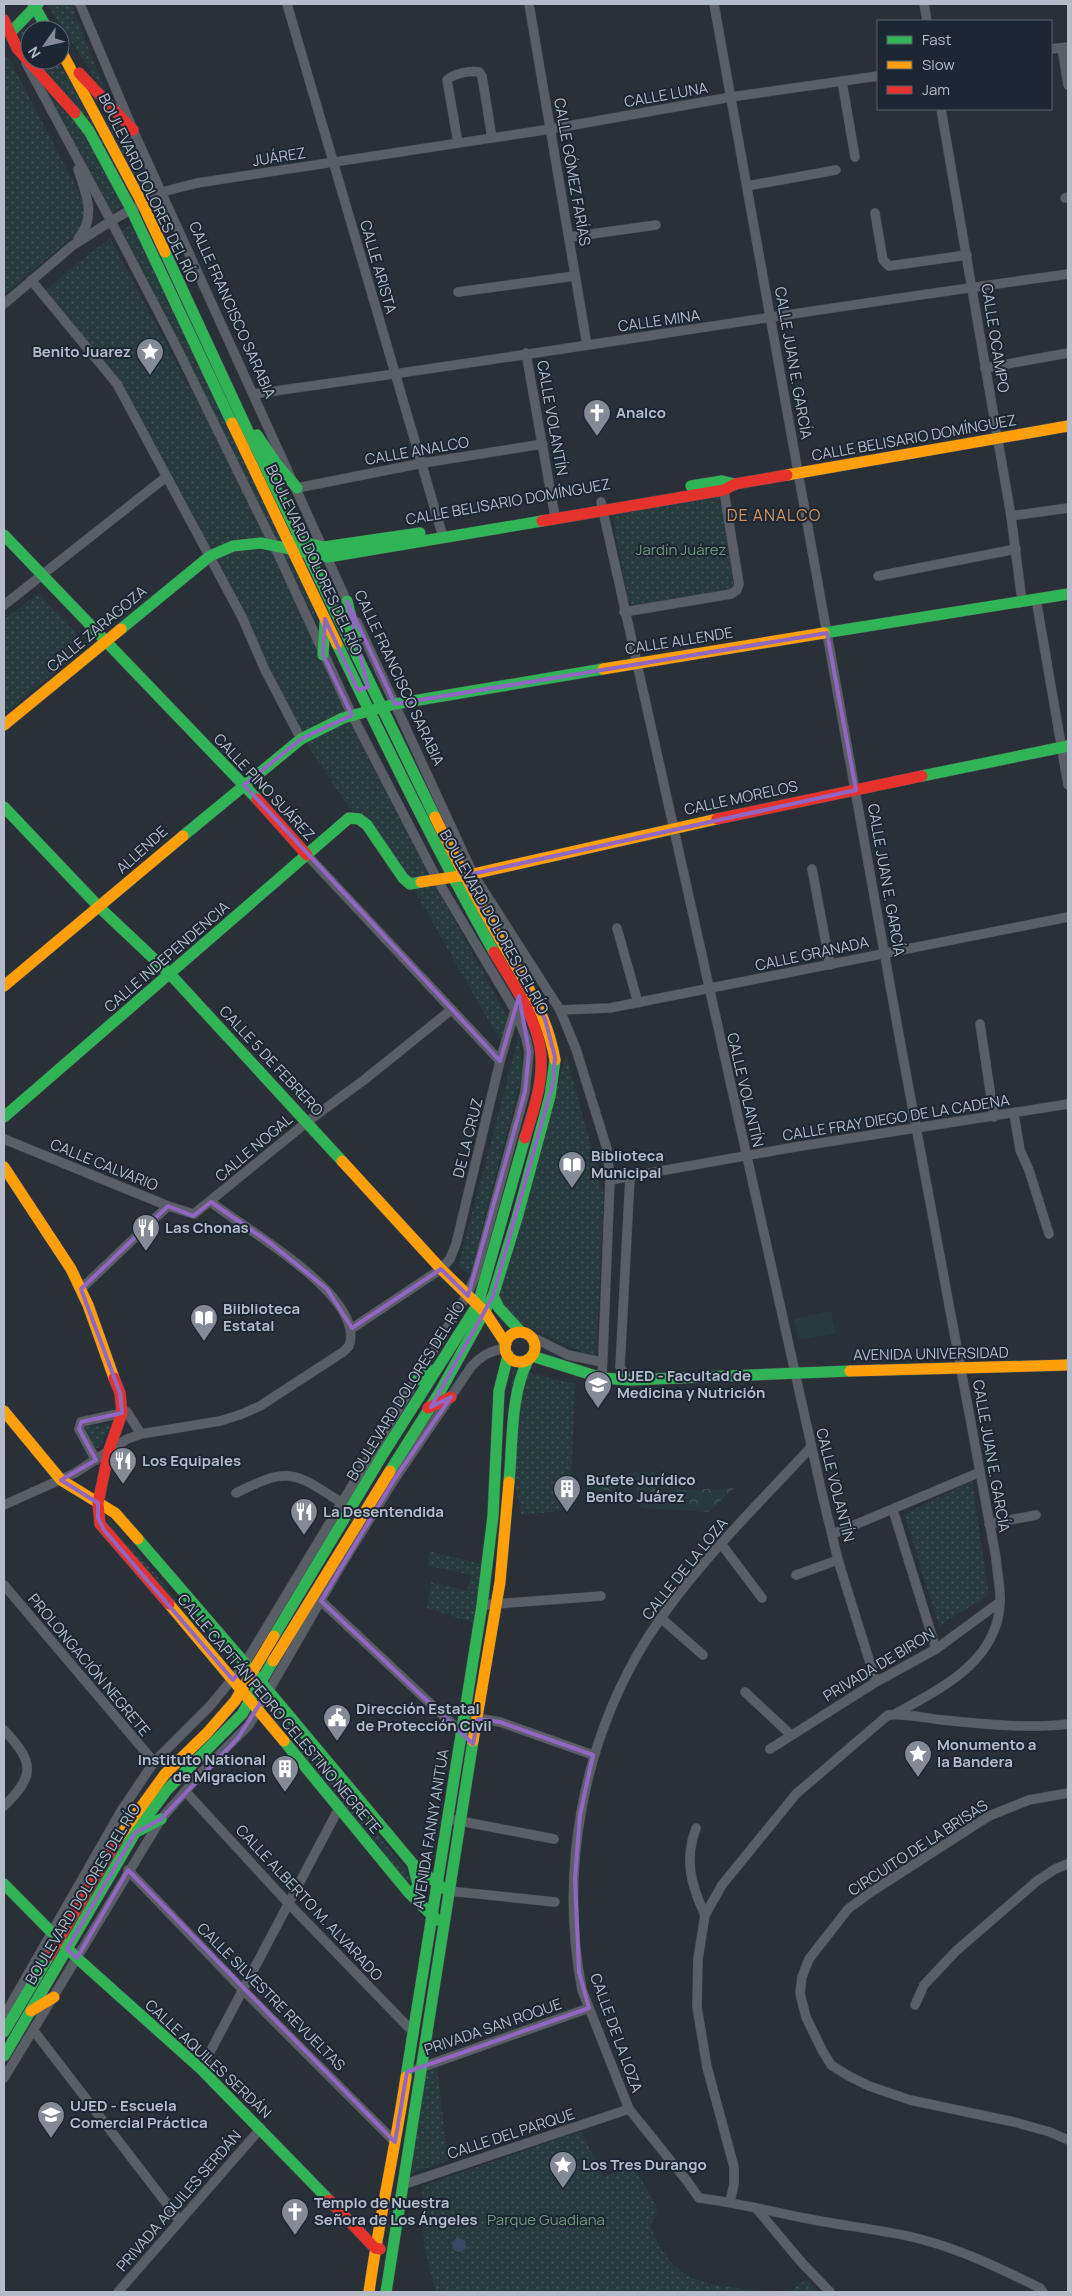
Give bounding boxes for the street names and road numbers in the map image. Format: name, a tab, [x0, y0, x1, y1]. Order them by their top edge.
street label: CALLE LUNA	[622, 77, 710, 112]
street label: BOULEVARD DOLORES DEL RÍO	[93, 90, 204, 286]
street label: CALLE GÓMEZ FARÍAS	[549, 96, 596, 248]
street label: JUÁREZ	[251, 142, 307, 171]
street label: CALLE FRANCISCO SARABIA	[184, 218, 281, 402]
street label: CALLE ARISTA	[355, 218, 402, 317]
street label: CALLE OCAMPO	[977, 282, 1014, 394]
street label: CALLE JUAN E. GARCÍA	[770, 285, 817, 441]
street label: CALLE MINA	[617, 304, 702, 337]
street label: CALLE VOLANTÍN	[532, 359, 573, 477]
street label: CALLE BELISARIO DOMÍNGUEZ	[810, 409, 1018, 466]
street label: CALLE ANALCO	[363, 431, 471, 470]
street label: BOULEVARD DOLORES DEL RÍO	[261, 461, 368, 659]
street label: CALLE BELISARIO DOMÍNGUEZ	[404, 473, 612, 530]
street label: CALLE ZARAGOZA	[42, 580, 151, 677]
street label: CALLE FRANCISCO SARABIA	[349, 587, 450, 769]
street label: CALLE ALLENDE	[623, 622, 734, 659]
street label: CALLE PINO SUÁREZ	[209, 728, 320, 845]
street label: CALLE MORELOS	[682, 775, 800, 820]
street label: CALLE JUAN E. GARCÍA	[863, 802, 910, 958]
street label: ALLENDE	[112, 821, 172, 878]
street label: BOULEVARD DOLORES DEL RÍO	[435, 826, 554, 1018]
street label: CALLE INDEPENDENCIA	[100, 896, 234, 1017]
street label: CALLE GRANADA	[753, 931, 871, 976]
street label: CALLE 5 DE FEBRERO	[215, 1001, 328, 1120]
street label: CALLE VOLANTÍN	[722, 1031, 769, 1149]
street label: CALLE FRAY DIEGO DE LA CADENA	[781, 1089, 1011, 1146]
street label: DE LA CRUZ	[447, 1096, 488, 1180]
street label: CALLE NOGAL	[210, 1109, 297, 1186]
street label: CALLE CALVARIO	[47, 1133, 161, 1196]
street label: BOULEVARD DOLORES DEL RÍO	[342, 1297, 470, 1485]
street label: AVENIDA UNIVERSIDAD	[853, 1342, 1009, 1365]
street label: CALLE JUAN E. GARCÍA	[968, 1378, 1015, 1534]
street label: CALLE VOLANTÍN	[811, 1426, 860, 1544]
street label: CALLE DE LA LOZA	[637, 1513, 733, 1624]
street label: PROLONGACIÓN NEGRETE	[23, 1589, 155, 1740]
street label: CALLE CAPITÁN PEDRO CELESTINO NEGRETE	[173, 1589, 386, 1838]
street label: PRIVADA DE BIRON	[819, 1623, 938, 1706]
street label: AVENIDA FANNY ANITUA	[407, 1747, 454, 1911]
street label: CIRCUITO DE LA BRISAS	[844, 1794, 992, 1901]
street label: BOULEVARD DOLORES DEL RÍO	[20, 1799, 145, 1988]
street label: CALLE ALBERTO M. ALVARADO	[231, 1820, 388, 1986]
street label: CALLE SILVESTRE REVUELTAS	[193, 1918, 350, 2075]
street label: CALLE DE LA LOZA	[585, 1970, 648, 2096]
street label: PRIVADA SAN ROQUE	[421, 1993, 564, 2060]
street label: CALLE AQUILES SERDÁN	[141, 1994, 276, 2123]
street label: CALLE DEL PARQUE	[445, 2103, 577, 2164]
street label: PRIVADA AQUILES SERDÁN	[111, 2126, 246, 2276]

